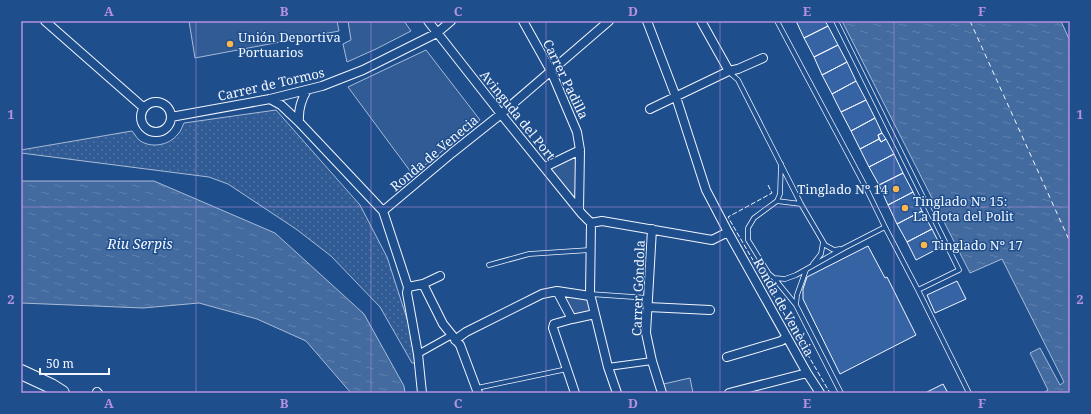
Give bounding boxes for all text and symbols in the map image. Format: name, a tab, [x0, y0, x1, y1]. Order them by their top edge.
text: A	[104, 2, 114, 20]
text: B	[280, 2, 289, 20]
text: C	[454, 2, 463, 20]
text: D	[628, 2, 638, 20]
text: E	[803, 2, 812, 20]
text: F	[978, 2, 986, 20]
place label: Unión Deportiva Portuarios	[238, 28, 341, 61]
street label: Carrer Padilla	[539, 36, 593, 122]
marker: Unión Deportiva Portuarios	[225, 39, 235, 49]
street label: Carrer de Tormos	[216, 63, 326, 105]
street label: Avinguda del Port	[476, 66, 560, 164]
text: 1	[7, 105, 15, 123]
text: 1	[1076, 105, 1084, 123]
street label: Ronda de Venecia	[386, 111, 482, 195]
place label: Tinglado Nº 14	[797, 180, 889, 198]
marker: Tinglado Nº 14	[891, 184, 901, 194]
place label: Tinglado Nº 15: La flota del Polit	[913, 192, 1014, 225]
marker: Tinglado Nº 15: La flota del Polit	[900, 203, 910, 213]
water label: Riu Serpis	[106, 234, 173, 253]
place label: Tinglado Nº 17	[932, 236, 1023, 254]
street label: Carrer Góndola	[627, 240, 649, 336]
marker: Tinglado Nº 17	[919, 240, 929, 250]
street label: Ronda de Venècia	[750, 255, 818, 359]
text: 2	[7, 290, 15, 308]
text: 2	[1076, 290, 1084, 308]
scale bar	[40, 350, 109, 376]
text: 50 m	[46, 355, 74, 372]
text: A	[104, 394, 114, 412]
text: B	[280, 394, 289, 412]
text: C	[454, 394, 463, 412]
text: D	[628, 394, 638, 412]
text: E	[803, 394, 812, 412]
text: F	[978, 394, 986, 412]

